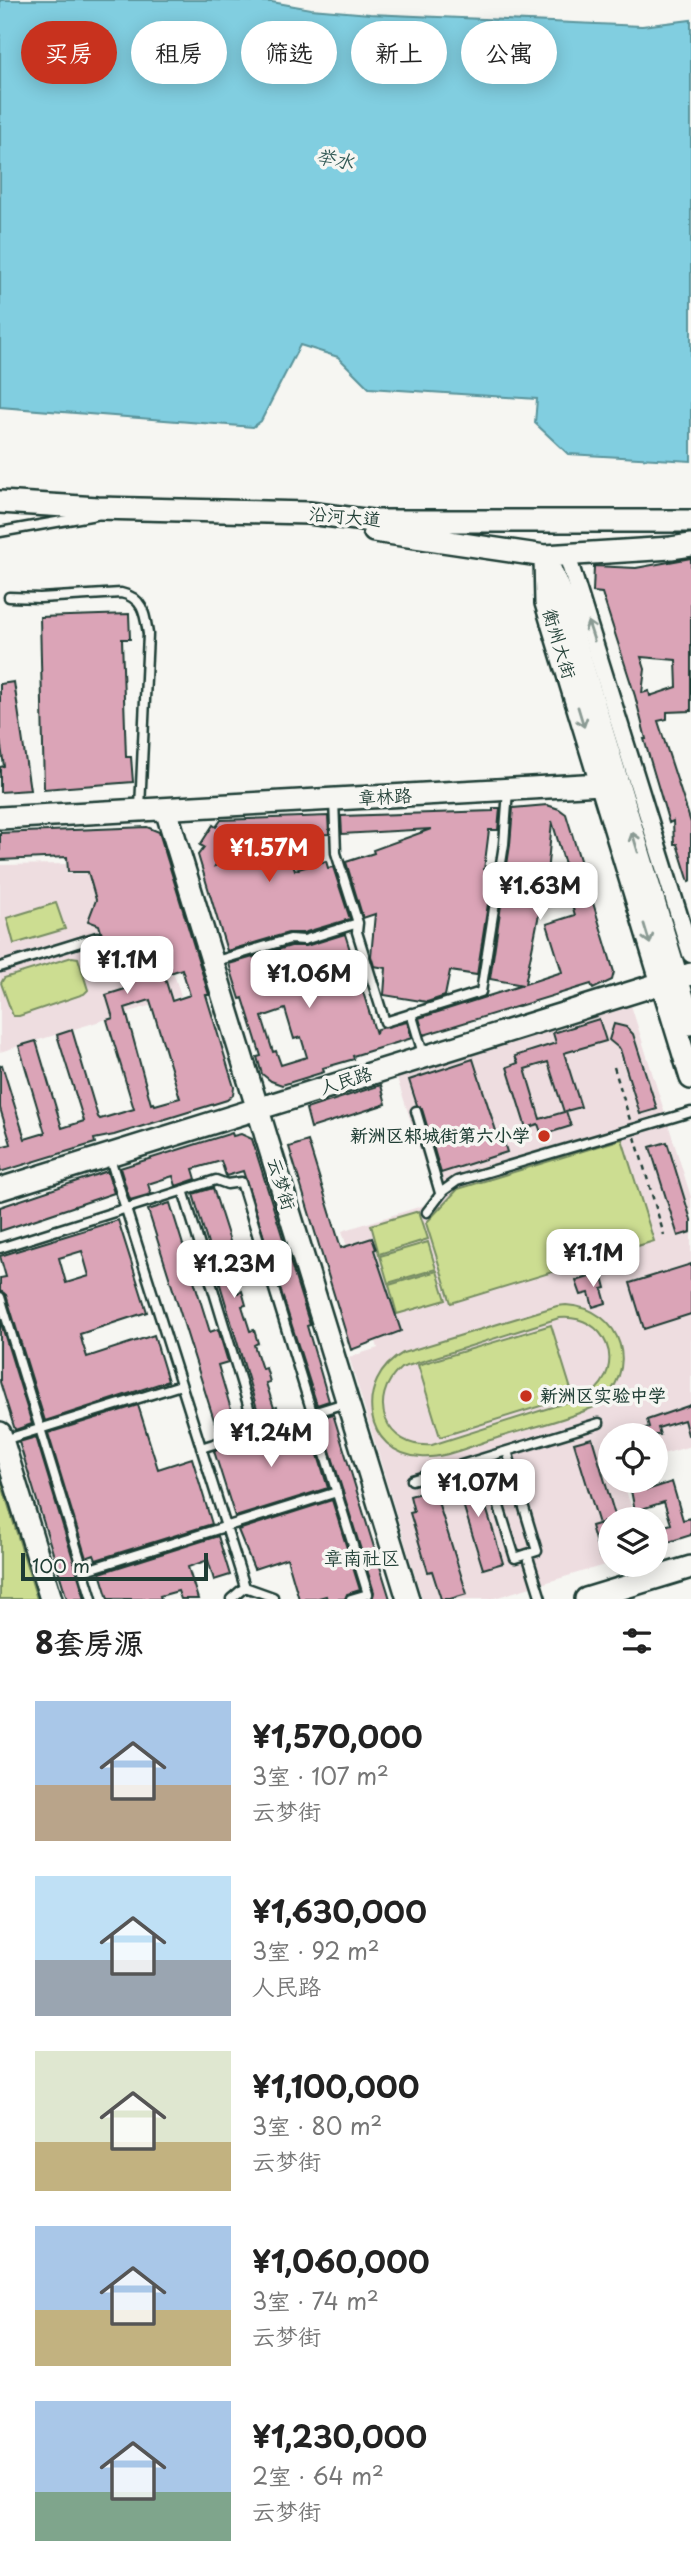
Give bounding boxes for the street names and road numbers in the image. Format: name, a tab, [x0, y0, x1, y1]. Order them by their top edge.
street label: 沿河大道	[308, 499, 382, 532]
street label: 衡州大街	[537, 605, 584, 682]
street label: 章林路	[357, 781, 413, 810]
street label: 人民路	[316, 1059, 375, 1100]
street label: 云梦街	[262, 1154, 303, 1213]

